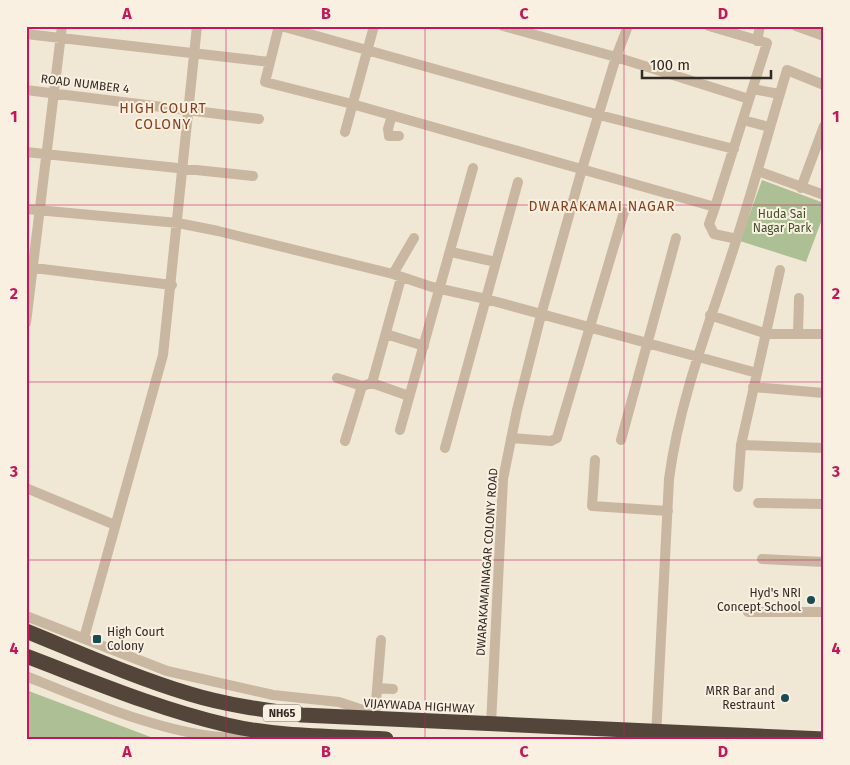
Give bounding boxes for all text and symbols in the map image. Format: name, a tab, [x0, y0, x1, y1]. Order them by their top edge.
text: A	[121, 4, 132, 23]
text: B	[321, 4, 331, 23]
text: C	[519, 4, 529, 23]
text: D	[718, 4, 728, 23]
scale bar	[642, 48, 771, 80]
text: 100 m	[650, 56, 690, 74]
street label: ROAD NUMBER 4	[40, 72, 131, 96]
district label: HIGH COURT COLONY	[119, 100, 207, 133]
text: 1	[10, 107, 18, 126]
text: 1	[832, 107, 840, 126]
district label: DWARAKAMAI NAGAR	[529, 198, 675, 215]
park label: Huda Sai Nagar Park	[753, 207, 812, 235]
text: 2	[10, 284, 18, 303]
text: 2	[832, 284, 840, 303]
text: 3	[9, 462, 18, 481]
text: 3	[831, 462, 840, 481]
street label: DWARAKAMAINAGAR COLONY ROAD	[473, 467, 501, 657]
place label: Hyd's NRI Concept School	[717, 586, 801, 614]
marker: Hyd's NRI Concept School	[805, 594, 817, 606]
place label: High Court Colony	[107, 625, 165, 653]
marker: High Court Colony	[91, 633, 103, 645]
text: 4	[9, 639, 19, 658]
text: 4	[831, 639, 841, 658]
place label: MRR Bar and Restraunt	[706, 684, 776, 712]
marker: MRR Bar and Restraunt	[779, 692, 791, 704]
street label: VIJAYWADA HIGHWAY	[363, 696, 475, 716]
road number: NH65	[263, 704, 301, 721]
text: A	[121, 742, 132, 761]
text: B	[321, 742, 331, 761]
text: C	[519, 742, 529, 761]
text: D	[718, 742, 728, 761]

